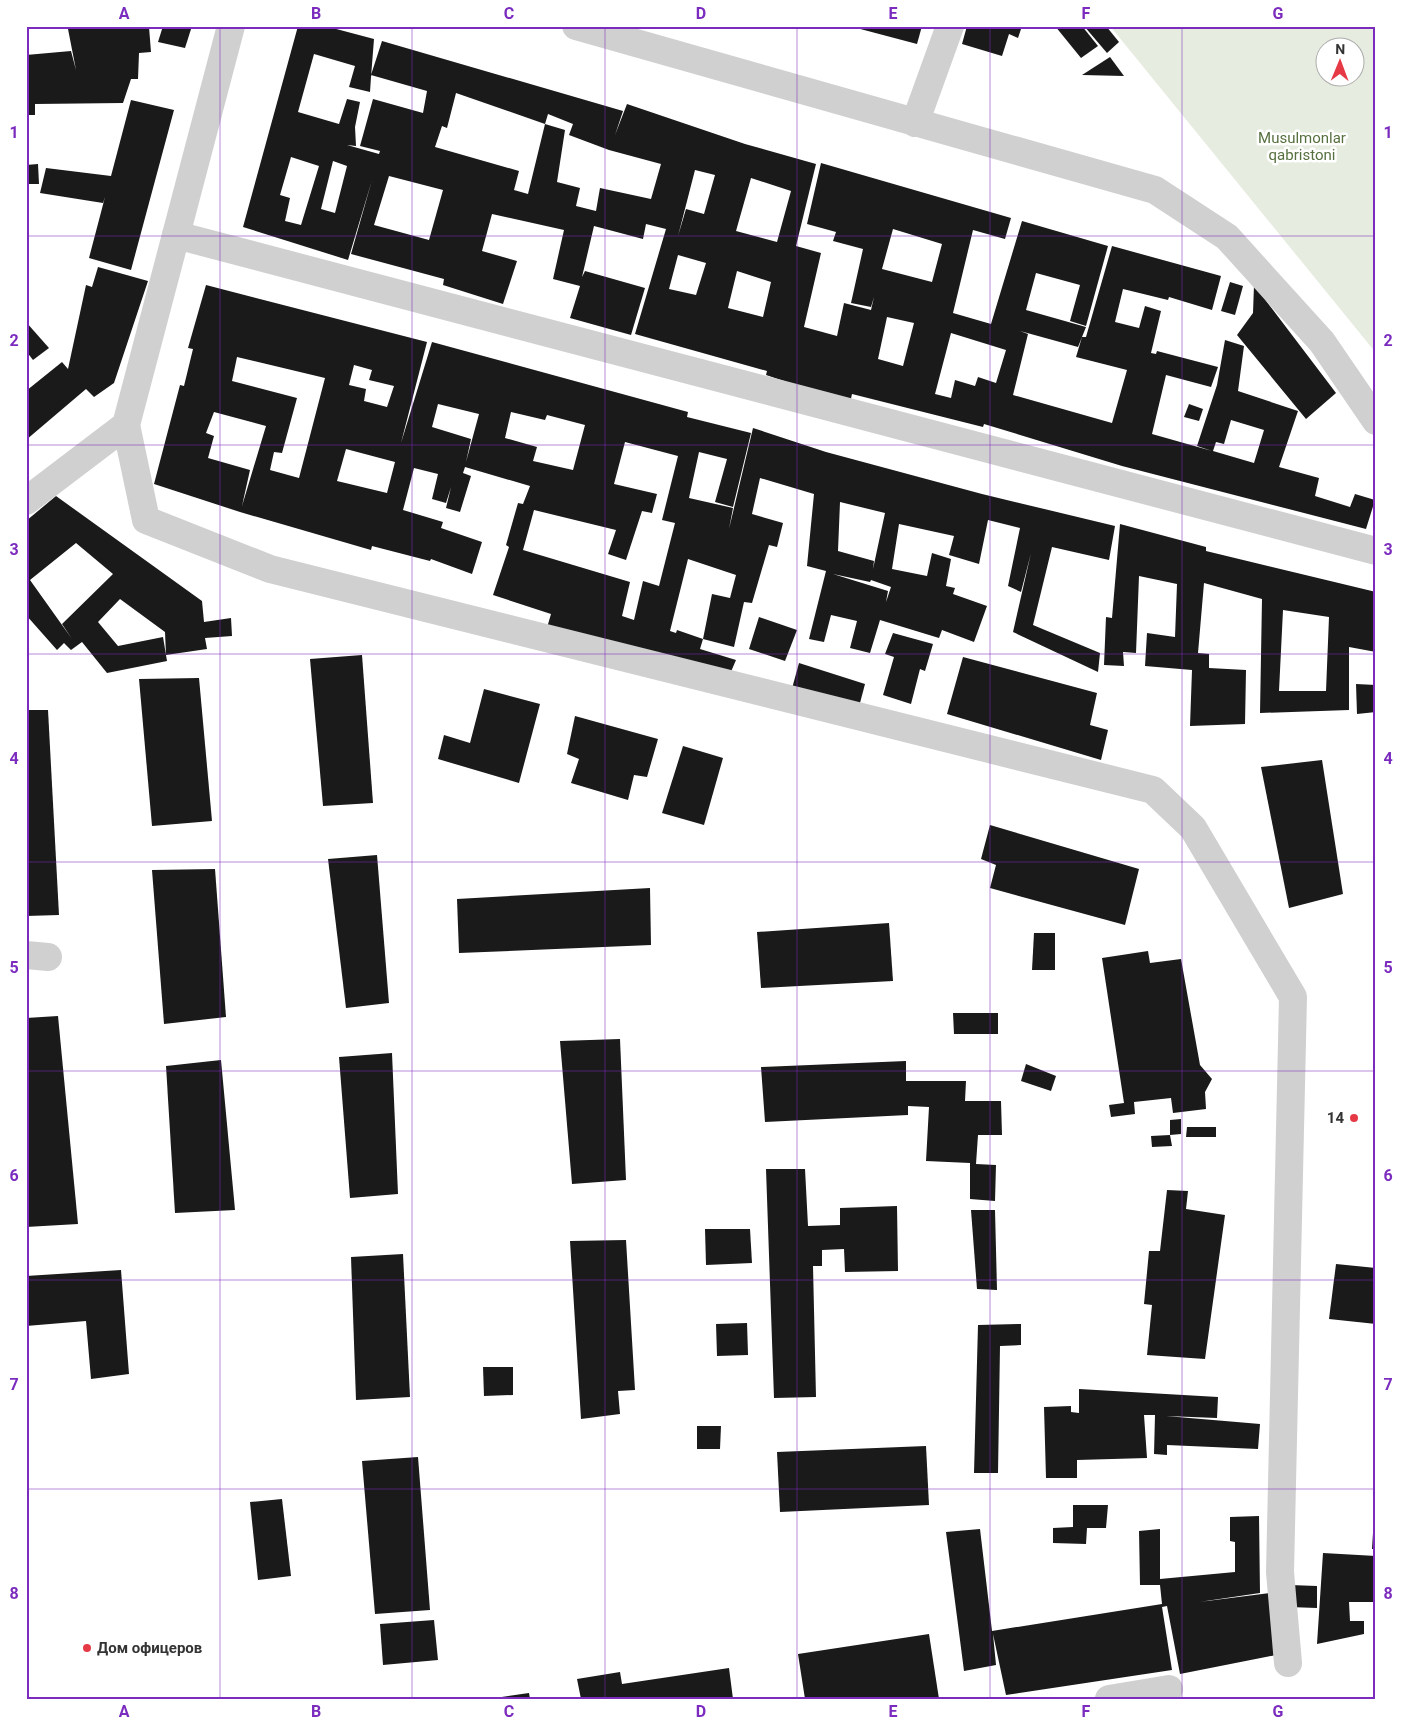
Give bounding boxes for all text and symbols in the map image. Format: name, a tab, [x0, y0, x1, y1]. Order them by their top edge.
text: A	[119, 4, 130, 23]
text: B	[311, 4, 321, 23]
text: C	[504, 4, 514, 23]
text: D	[696, 4, 706, 23]
text: E	[889, 4, 898, 23]
text: F	[1082, 4, 1091, 23]
text: G	[1273, 4, 1284, 23]
north arrow	[1314, 38, 1364, 88]
text: N	[1335, 41, 1345, 57]
text: 1	[9, 123, 19, 142]
text: 1	[1383, 123, 1393, 142]
park label: Musulmonlar qabristoni	[1258, 129, 1346, 164]
text: 2	[9, 331, 19, 350]
text: 2	[1383, 331, 1393, 350]
text: 3	[9, 540, 19, 559]
text: 3	[1383, 540, 1393, 559]
text: 4	[9, 749, 19, 768]
text: 4	[1383, 749, 1393, 768]
text: 5	[9, 958, 19, 977]
text: 5	[1383, 958, 1393, 977]
place label: 14	[1327, 1109, 1344, 1127]
marker: 14	[1348, 1112, 1360, 1124]
text: 6	[9, 1166, 19, 1185]
text: 6	[1383, 1166, 1393, 1185]
text: 7	[9, 1375, 19, 1394]
text: 7	[1383, 1375, 1393, 1394]
text: 8	[9, 1584, 19, 1603]
text: 8	[1383, 1584, 1393, 1603]
place label: Дом офицеров	[97, 1639, 202, 1657]
marker: Дом офицеров	[81, 1642, 93, 1654]
text: A	[119, 1702, 130, 1721]
text: B	[311, 1702, 321, 1721]
text: C	[504, 1702, 514, 1721]
text: D	[696, 1702, 706, 1721]
text: E	[889, 1702, 898, 1721]
text: F	[1082, 1702, 1091, 1721]
text: G	[1273, 1702, 1284, 1721]

